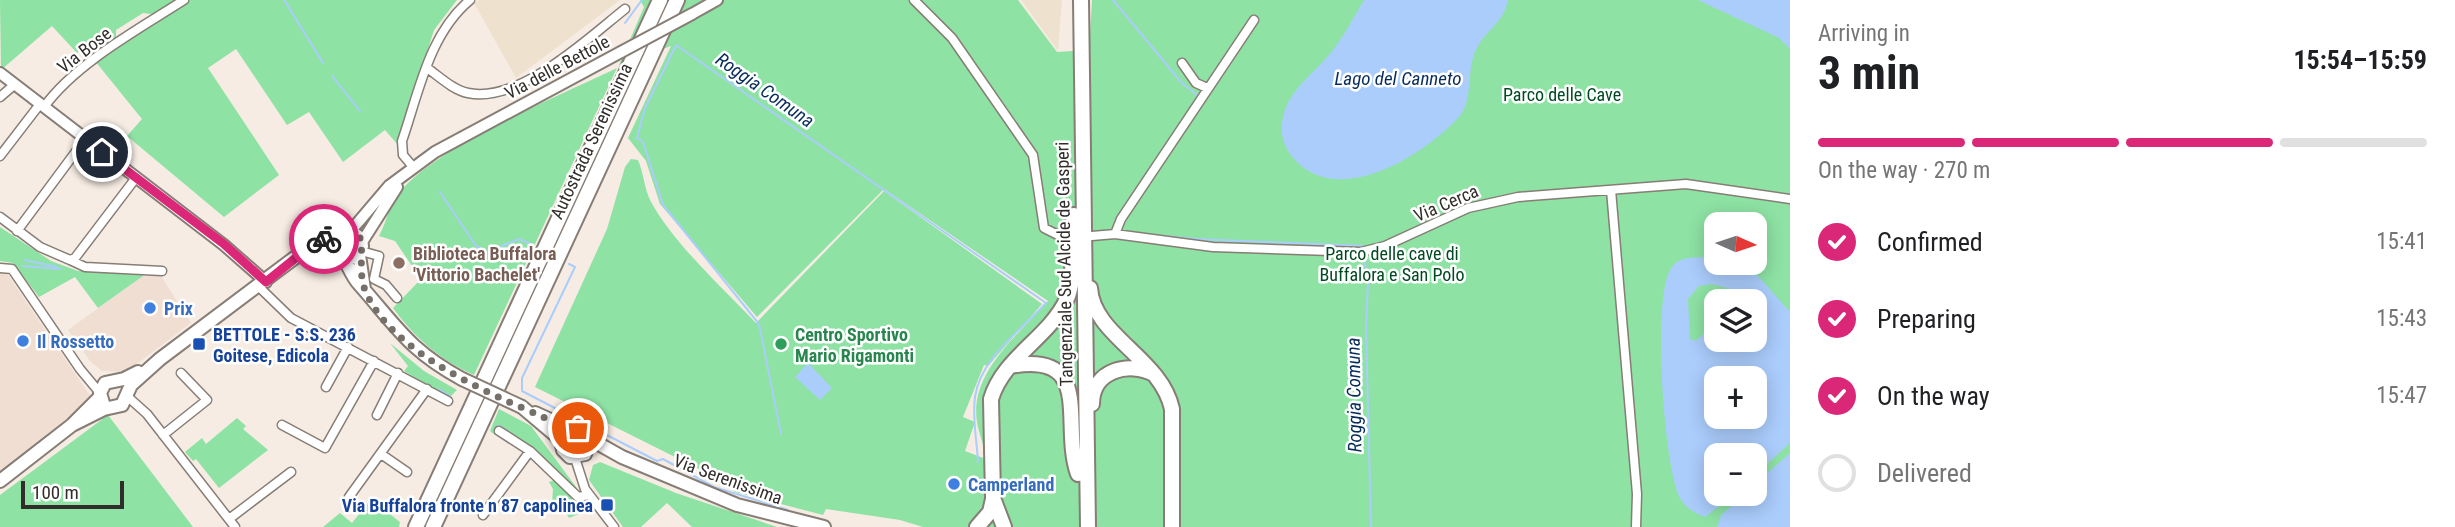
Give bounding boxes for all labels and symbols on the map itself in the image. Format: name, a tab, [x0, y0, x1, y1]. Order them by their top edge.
street label: Via Bose	[53, 22, 115, 78]
street label: Via delle Bettole	[501, 31, 613, 103]
water label: Roggia Comuna	[711, 48, 819, 132]
street label: Autostrada Serenissima	[546, 60, 636, 222]
water label: Lago del Canneto	[1335, 67, 1461, 90]
park label: Parco delle Cave	[1503, 84, 1621, 105]
pin	[72, 122, 132, 182]
street label: Tangenziale Sud Alcide de Gasperi	[1051, 142, 1077, 386]
street label: Via Cerca	[1411, 180, 1481, 226]
courier	[289, 204, 359, 274]
north arrow	[1704, 212, 1768, 275]
place label: Biblioteca Buffalora 'Vittorio Bachelet'	[413, 243, 557, 285]
park label: Parco delle cave di Buffalora e San Polo	[1319, 243, 1465, 285]
marker: Biblioteca Buffalora 'Vittorio Bachelet'	[391, 255, 407, 271]
place label: Prix	[164, 298, 193, 319]
marker: Prix	[142, 300, 158, 316]
place label: BETTOLE - S.S. 236 Goitese, Edicola	[213, 324, 356, 366]
place label: Centro Sportivo Mario Rigamonti	[795, 324, 914, 366]
place label: Il Rossetto	[37, 331, 114, 352]
marker: Il Rossetto	[15, 333, 31, 349]
marker: BETTOLE - S.S. 236 Goitese, Edicola	[191, 336, 207, 352]
marker: Centro Sportivo Mario Rigamonti	[773, 336, 789, 352]
water label: Roggia Comuna	[1341, 337, 1367, 453]
pin	[548, 398, 608, 458]
street label: Via Serenissima	[671, 450, 785, 508]
place label: Camperland	[968, 474, 1054, 495]
marker: Camperland	[946, 476, 962, 492]
scale bar	[21, 478, 124, 510]
place label: Via Buffalora fronte n 87 capolinea	[342, 495, 593, 516]
marker: Via Buffalora fronte n 87 capolinea	[599, 497, 615, 513]

